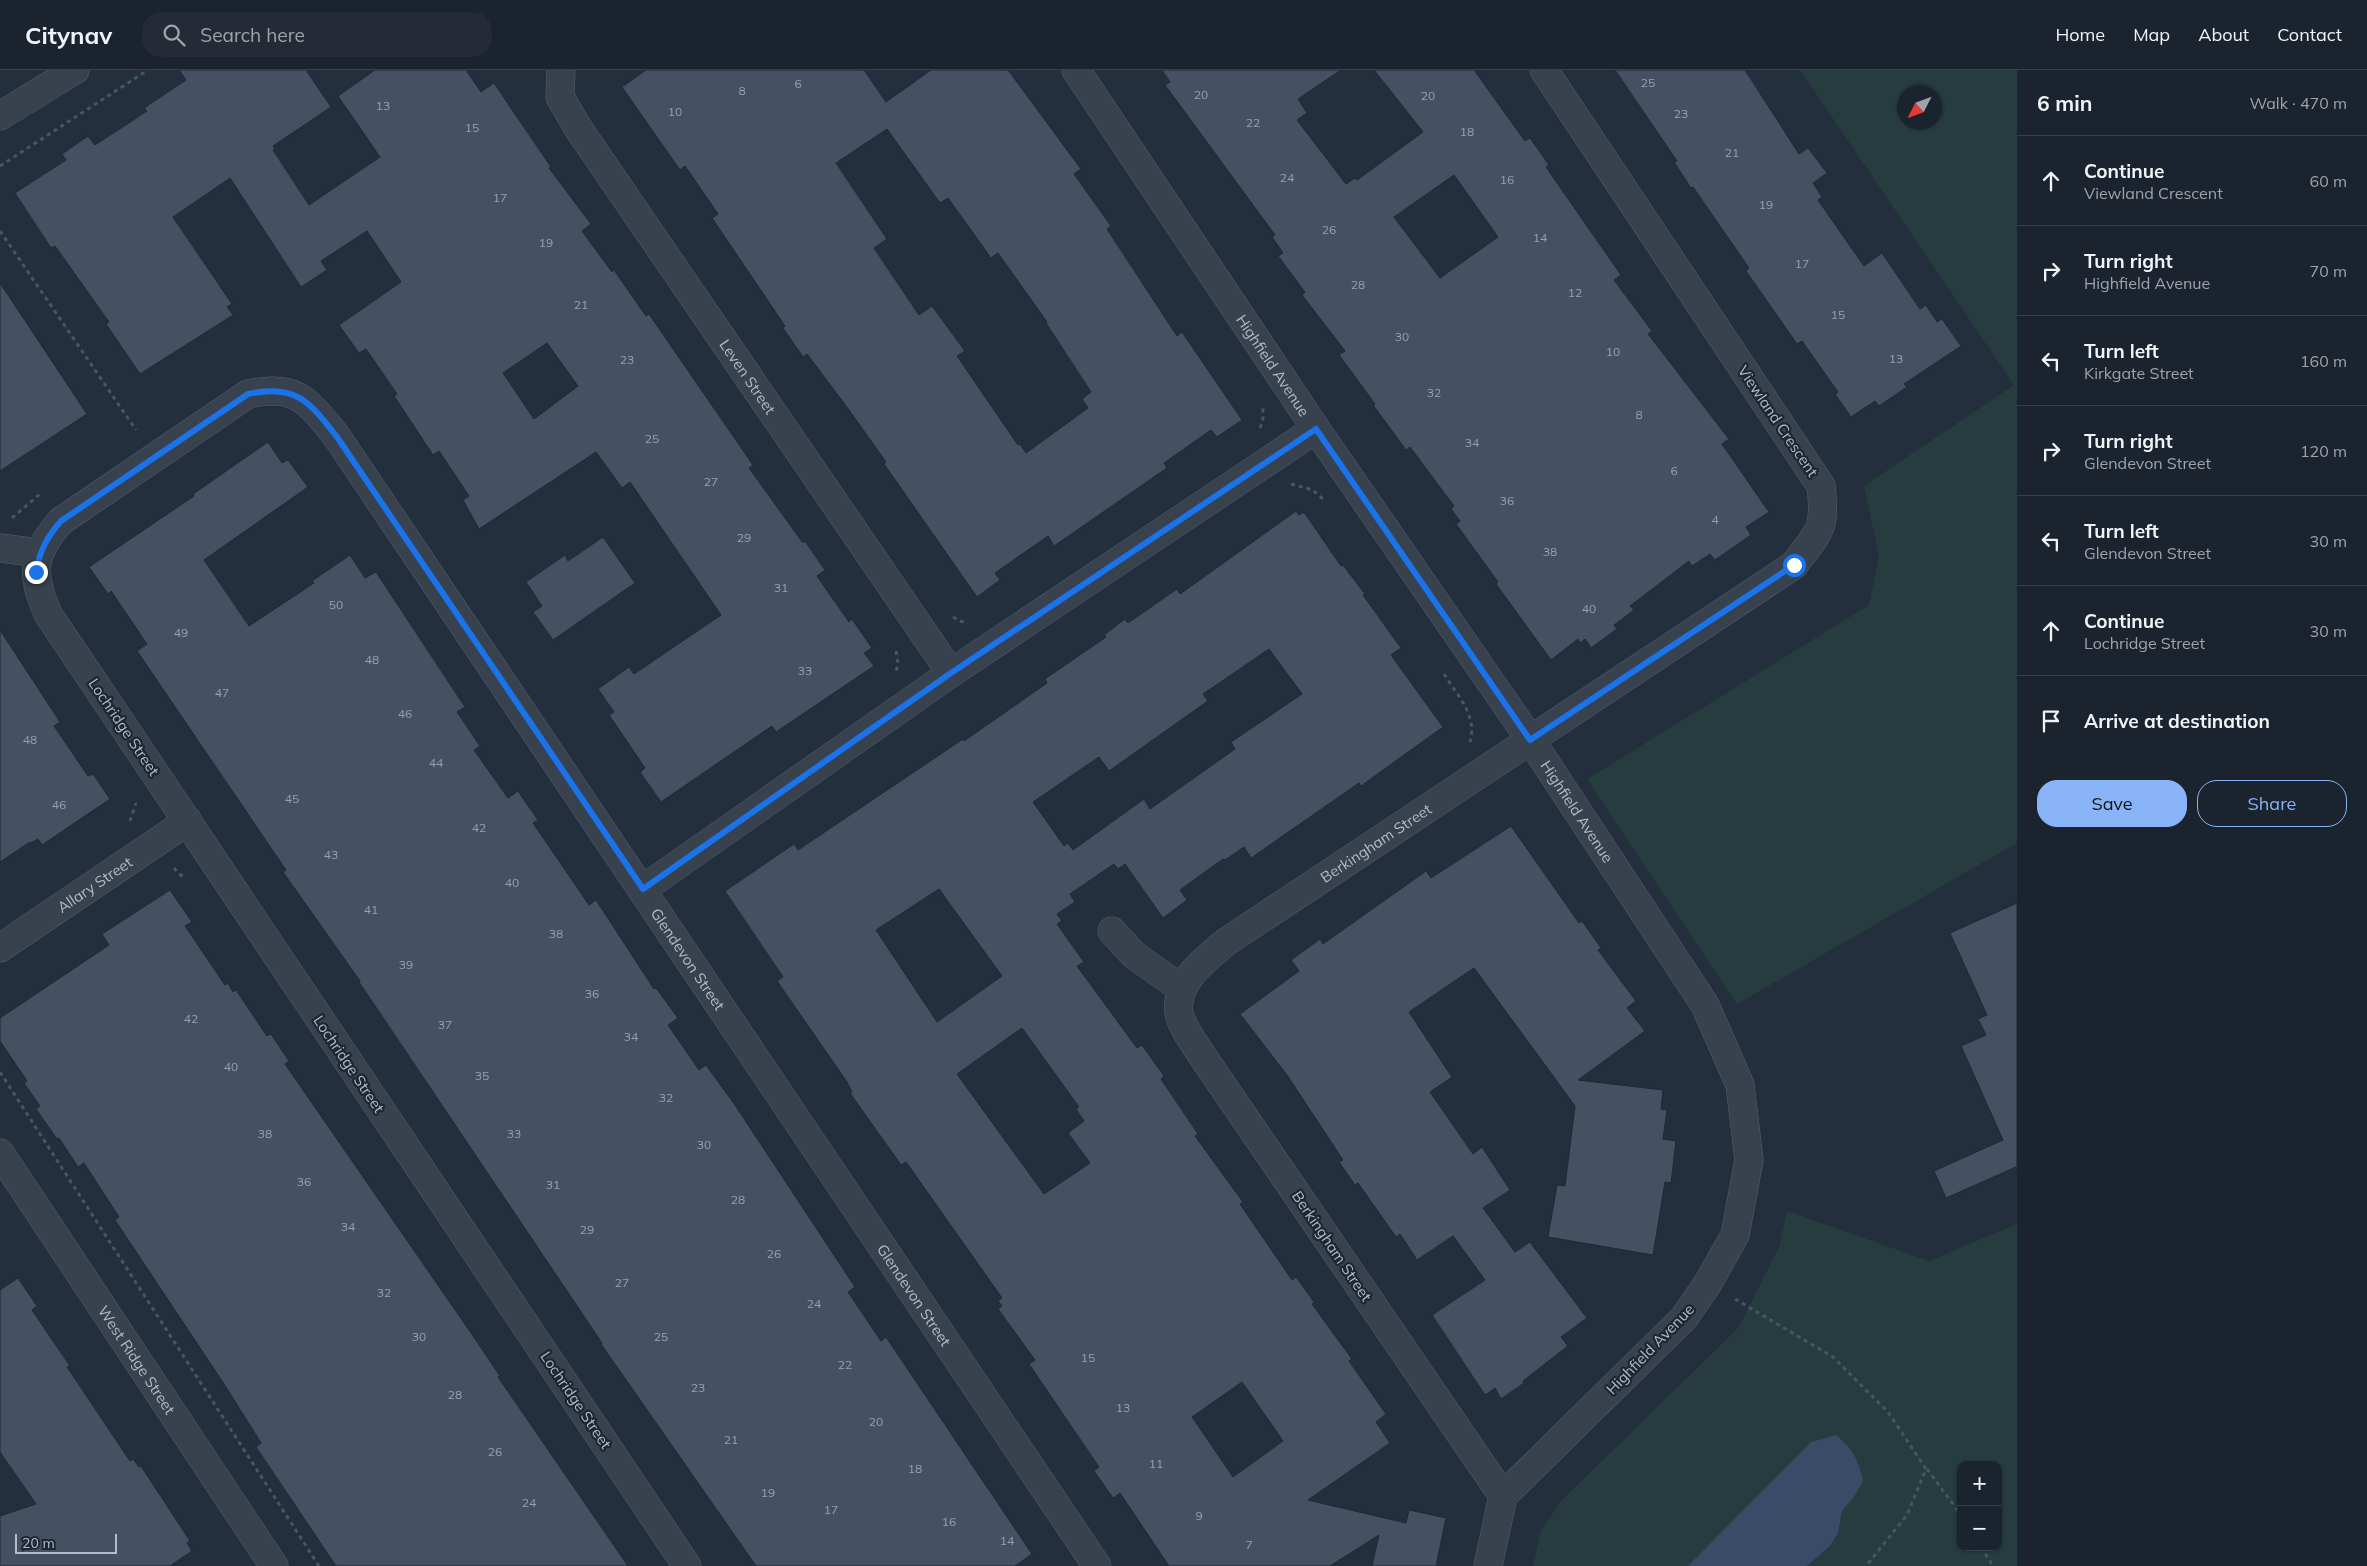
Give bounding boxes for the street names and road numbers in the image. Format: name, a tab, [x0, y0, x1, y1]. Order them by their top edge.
street label: Highfield Avenue	[1232, 311, 1314, 420]
street label: Leven Street	[716, 335, 780, 418]
street label: Viewland Crescent	[1734, 362, 1822, 480]
street label: Lochridge Street	[84, 675, 164, 779]
street label: Highfield Avenue	[1537, 757, 1618, 866]
street label: Berkingham Street	[1317, 799, 1435, 886]
street label: Allary Street	[53, 852, 136, 916]
street label: Glendevon Street	[647, 904, 729, 1014]
street label: Lochridge Street	[309, 1012, 389, 1116]
street label: Berkingham Street	[1288, 1187, 1376, 1305]
street label: Glendevon Street	[873, 1240, 956, 1350]
street label: Highfield Avenue	[1602, 1300, 1698, 1398]
street label: West Ridge Street	[94, 1302, 180, 1417]
street label: Lochridge Street	[536, 1348, 616, 1452]

